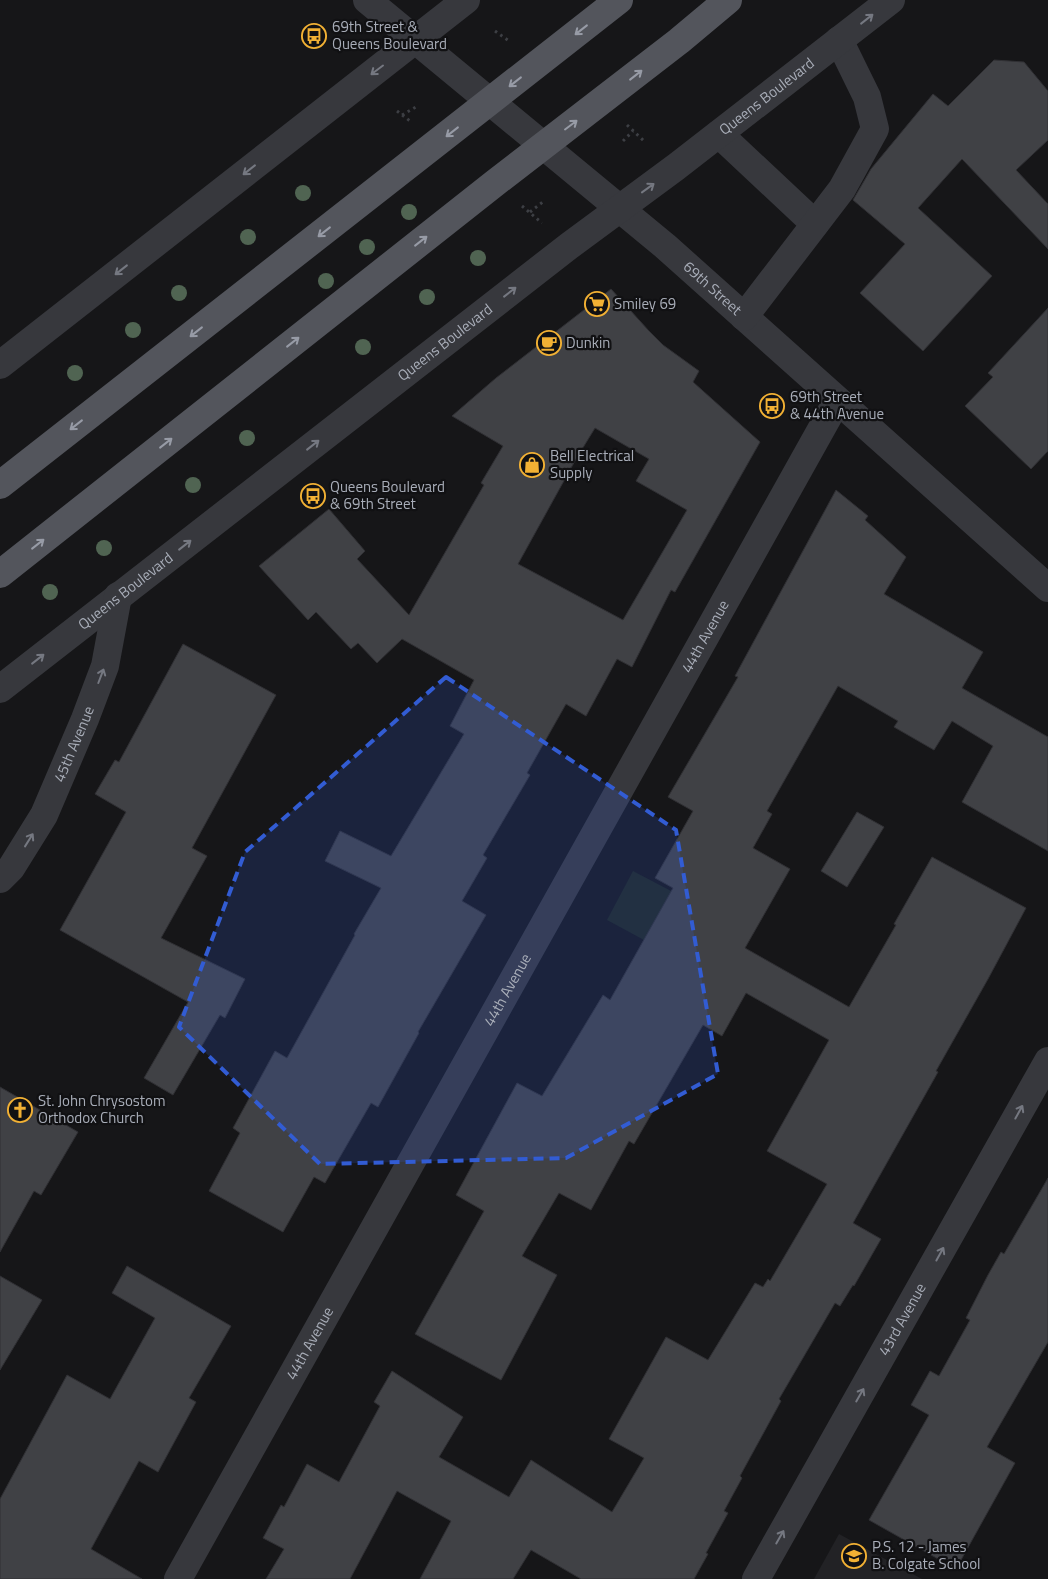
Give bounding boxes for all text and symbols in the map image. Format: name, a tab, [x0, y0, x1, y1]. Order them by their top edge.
one-way arrow	[860, 14, 874, 24]
place label: 69th Street & Queens Boulevard	[332, 15, 447, 55]
bus stop icon: 69th Street & Queens Boulevard	[301, 23, 327, 49]
one-way arrow	[575, 25, 588, 36]
street label: Queens Boulevard	[714, 52, 819, 140]
one-way arrow	[370, 65, 384, 75]
one-way arrow	[629, 70, 643, 80]
one-way arrow	[509, 77, 522, 88]
one-way arrow	[564, 120, 577, 131]
one-way arrow	[446, 126, 459, 137]
one-way arrow	[242, 164, 255, 175]
one-way arrow	[641, 183, 655, 193]
one-way arrow	[318, 226, 331, 237]
one-way arrow	[414, 236, 427, 247]
street label: 69th Street	[678, 255, 748, 321]
one-way arrow	[115, 265, 128, 276]
one-way arrow	[503, 287, 517, 297]
supermarket icon: Smiley 69	[584, 291, 610, 317]
place label: Smiley 69	[614, 292, 676, 315]
street label: Queens Boulevard	[392, 298, 497, 387]
one-way arrow	[190, 326, 203, 337]
cafe icon: Dunkin	[536, 330, 562, 356]
place label: Dunkin	[566, 331, 610, 354]
one-way arrow	[286, 337, 299, 348]
place label: 69th Street & 44th Avenue	[790, 385, 884, 425]
bus stop icon: 69th Street & 44th Avenue	[759, 393, 785, 419]
one-way arrow	[70, 420, 83, 431]
one-way arrow	[159, 438, 173, 448]
one-way arrow	[306, 440, 319, 451]
place label: Bell Electrical Supply	[550, 444, 634, 484]
shop icon: Bell Electrical Supply	[519, 452, 545, 478]
place label: Queens Boulevard & 69th Street	[330, 475, 445, 515]
bus stop icon: Queens Boulevard & 69th Street	[300, 483, 326, 509]
one-way arrow	[31, 538, 44, 549]
one-way arrow	[178, 540, 191, 551]
street label: Queens Boulevard	[73, 547, 178, 635]
street label: 44th Avenue	[675, 596, 735, 677]
one-way arrow	[32, 653, 45, 664]
one-way arrow	[97, 669, 107, 684]
street label: 45th Avenue	[47, 703, 100, 785]
one-way arrow	[24, 834, 34, 848]
street label: 44th Avenue	[477, 949, 537, 1030]
place label: St. John Chrysostom Orthodox Church	[38, 1089, 166, 1129]
church icon: St. John Chrysostom Orthodox Church	[7, 1097, 33, 1123]
one-way arrow	[1015, 1105, 1025, 1120]
one-way arrow	[935, 1246, 945, 1261]
street label: 43rd Avenue	[872, 1279, 932, 1360]
street label: 44th Avenue	[280, 1302, 339, 1384]
one-way arrow	[855, 1388, 865, 1403]
one-way arrow	[775, 1529, 785, 1544]
place label: P.S. 12 - James B. Colgate School	[872, 1535, 981, 1575]
school or university icon: P.S. 12 - James B. Colgate School	[841, 1543, 867, 1569]

